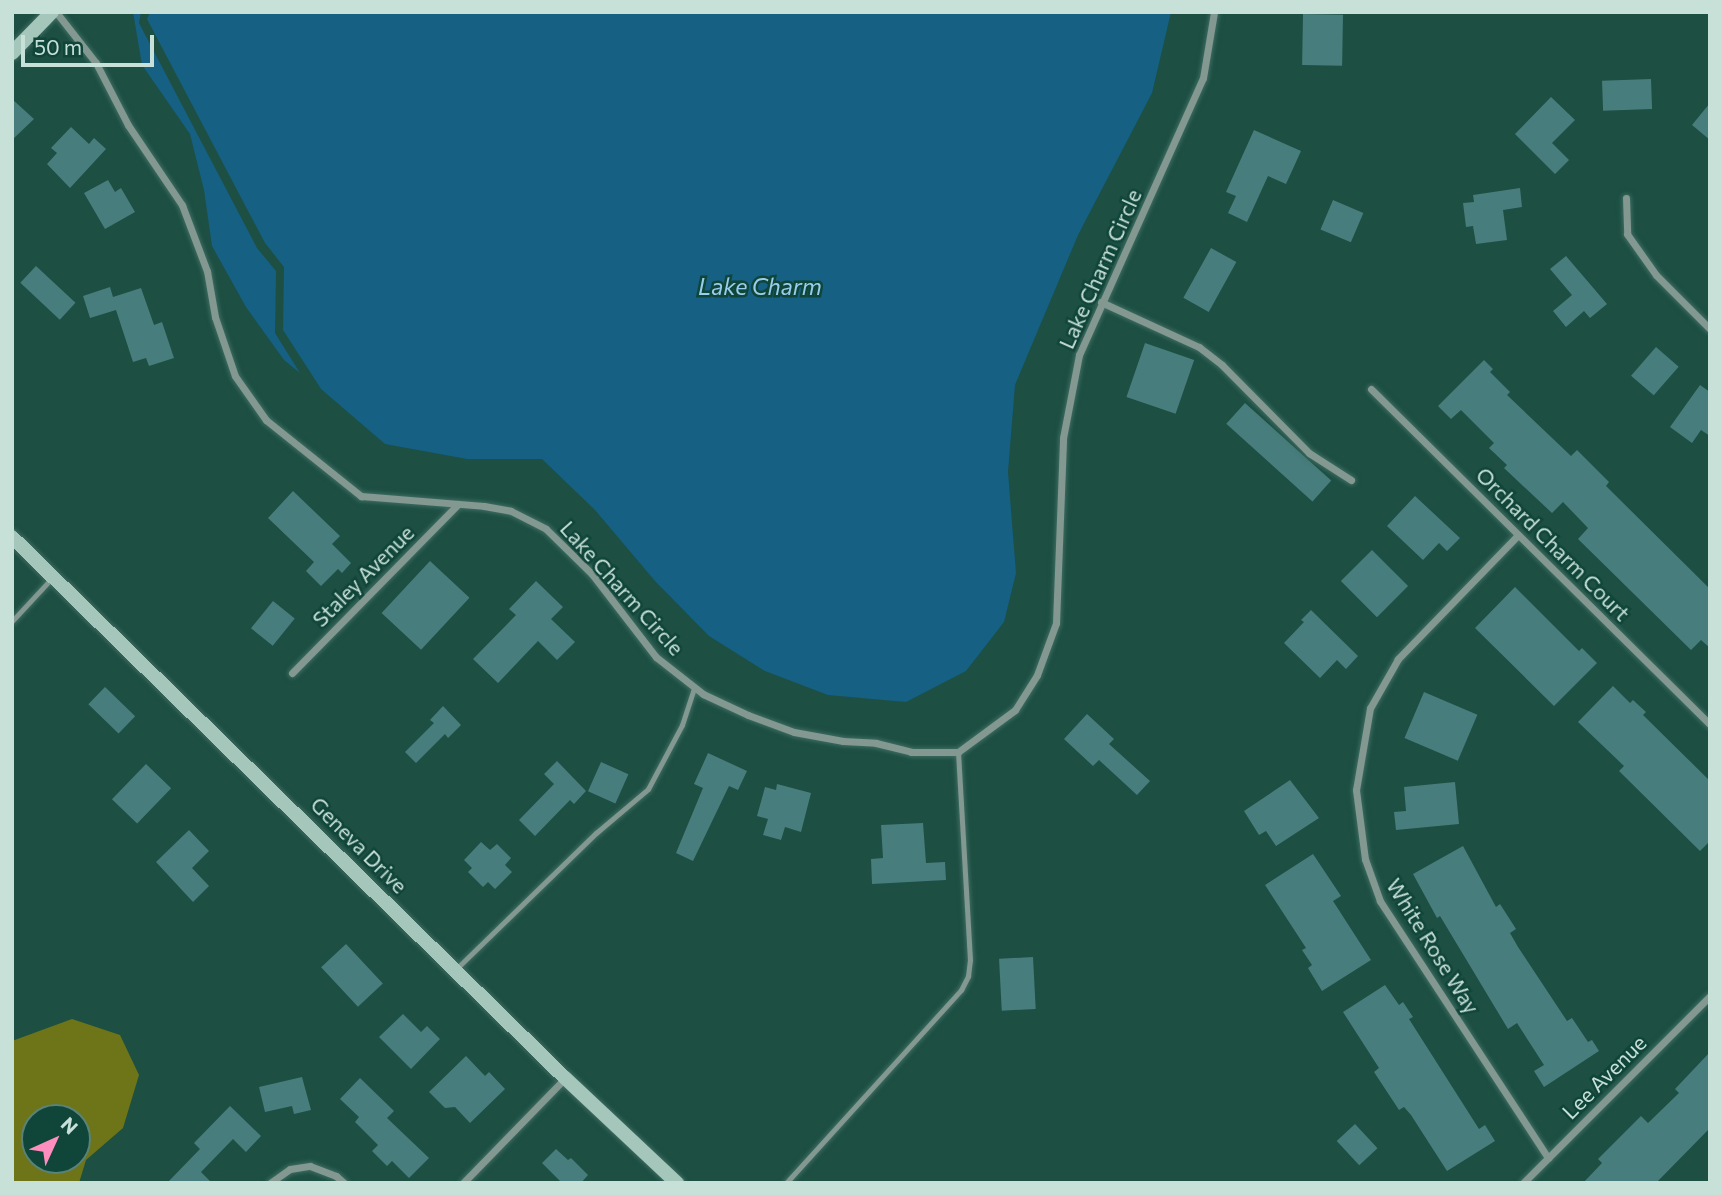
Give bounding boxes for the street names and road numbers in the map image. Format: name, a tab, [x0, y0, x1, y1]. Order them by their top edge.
street label: Lake Charm Circle	[1054, 185, 1146, 353]
street label: Orchard Charm Court	[1471, 462, 1635, 626]
street label: Lake Charm Circle	[555, 516, 689, 660]
street label: Staley Avenue	[307, 520, 419, 632]
street label: Geneva Drive	[306, 792, 412, 898]
street label: White Rose Way	[1381, 874, 1485, 1018]
street label: Lee Avenue	[1557, 1030, 1651, 1124]

